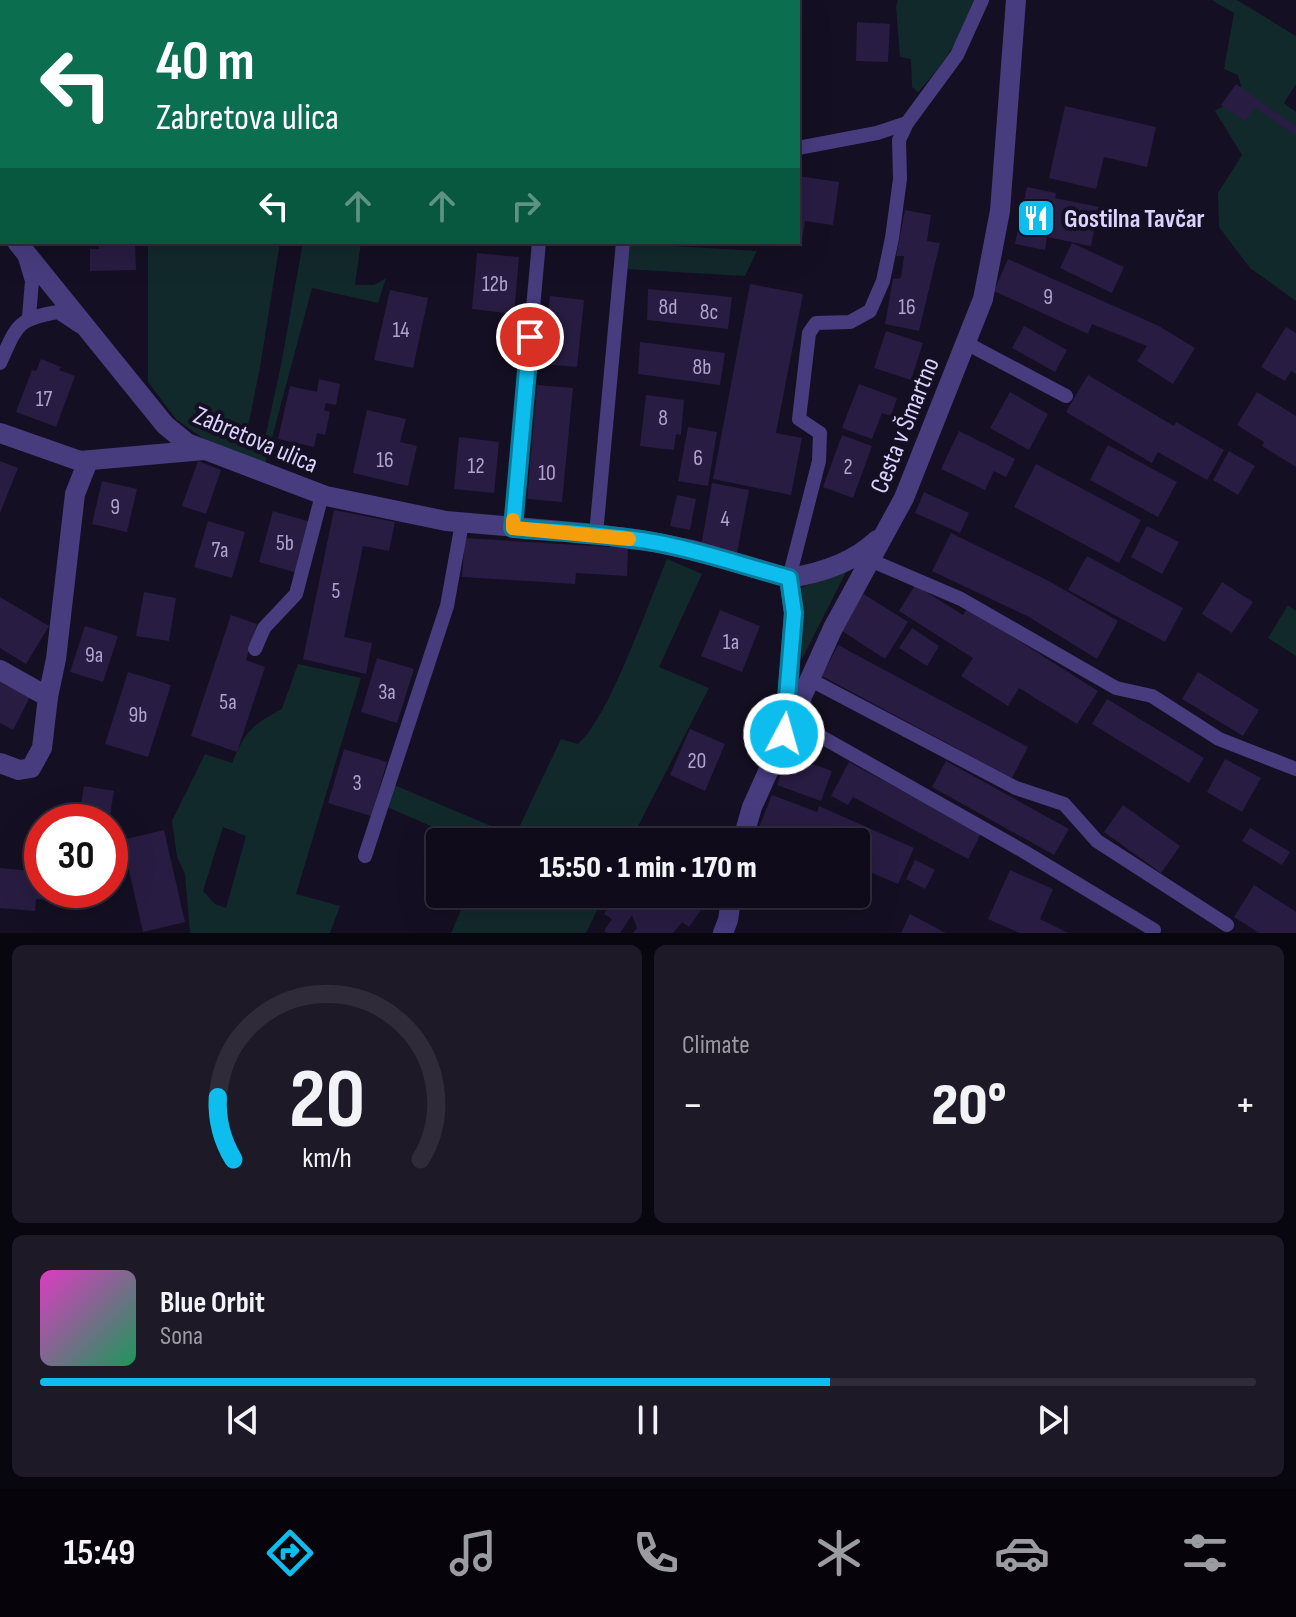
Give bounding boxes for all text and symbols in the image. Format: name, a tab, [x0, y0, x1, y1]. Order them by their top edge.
text: 40 m	[156, 29, 255, 96]
icon: left	[24, 32, 128, 136]
text: Zabretova ulica	[156, 97, 339, 140]
icon: left	[252, 184, 296, 228]
icon: ahead	[336, 184, 380, 228]
icon: ahead	[420, 184, 464, 228]
icon: right	[504, 184, 548, 228]
restaurant icon: Gostilna Tavčar	[1015, 197, 1057, 239]
place label: Gostilna Tavčar	[1064, 204, 1205, 235]
house number: 12b	[482, 271, 508, 298]
house number: 9	[1043, 284, 1053, 311]
house number: 8d	[659, 294, 677, 321]
house number: 16	[898, 294, 916, 321]
house number: 8c	[700, 299, 718, 326]
pin	[496, 303, 564, 371]
icon: arrive	[508, 315, 552, 359]
house number: 14	[393, 317, 409, 344]
street label: Cesta v Šmartno	[864, 353, 947, 498]
house number: 8b	[693, 354, 711, 381]
house number: 17	[36, 386, 52, 413]
street label: Zabretova ulica	[189, 400, 322, 480]
house number: 8	[658, 405, 668, 432]
house number: 6	[693, 445, 703, 472]
house number: 16	[376, 447, 394, 474]
house number: 12	[467, 453, 485, 480]
house number: 2	[843, 454, 853, 481]
house number: 10	[538, 460, 556, 487]
house number: 9	[110, 494, 120, 521]
house number: 4	[720, 506, 730, 533]
house number: 5b	[276, 530, 294, 557]
house number: 7a	[212, 537, 228, 564]
house number: 5	[332, 578, 341, 605]
house number: 1a	[723, 629, 739, 656]
house number: 9a	[85, 642, 103, 669]
house number: 3a	[378, 679, 396, 706]
house number: 5a	[219, 689, 237, 716]
position arrow	[742, 692, 826, 776]
house number: 9b	[129, 702, 147, 729]
house number: 20	[688, 748, 706, 775]
house number: 3	[352, 770, 362, 797]
speed limit sign: 30	[24, 804, 128, 908]
text: 15:50 · 1 min · 170 m	[539, 850, 757, 886]
text: Climate	[682, 1030, 750, 1061]
text: 20	[289, 1051, 365, 1151]
text: 20°	[931, 1070, 1007, 1142]
text: −	[682, 1079, 704, 1132]
text: +	[1234, 1079, 1256, 1132]
text: km/h	[302, 1141, 352, 1176]
text: Blue Orbit	[160, 1285, 265, 1321]
text: Sona	[160, 1321, 203, 1352]
icon: previous	[221, 1398, 265, 1442]
icon: pause	[626, 1398, 670, 1442]
icon: next	[1031, 1398, 1075, 1442]
icon: directions	[262, 1525, 318, 1581]
icon: music	[445, 1525, 501, 1581]
icon: phone	[628, 1525, 684, 1581]
icon: climate	[811, 1525, 867, 1581]
icon: car	[994, 1525, 1050, 1581]
icon: filters	[1177, 1525, 1233, 1581]
text: 15:49	[63, 1532, 135, 1575]

